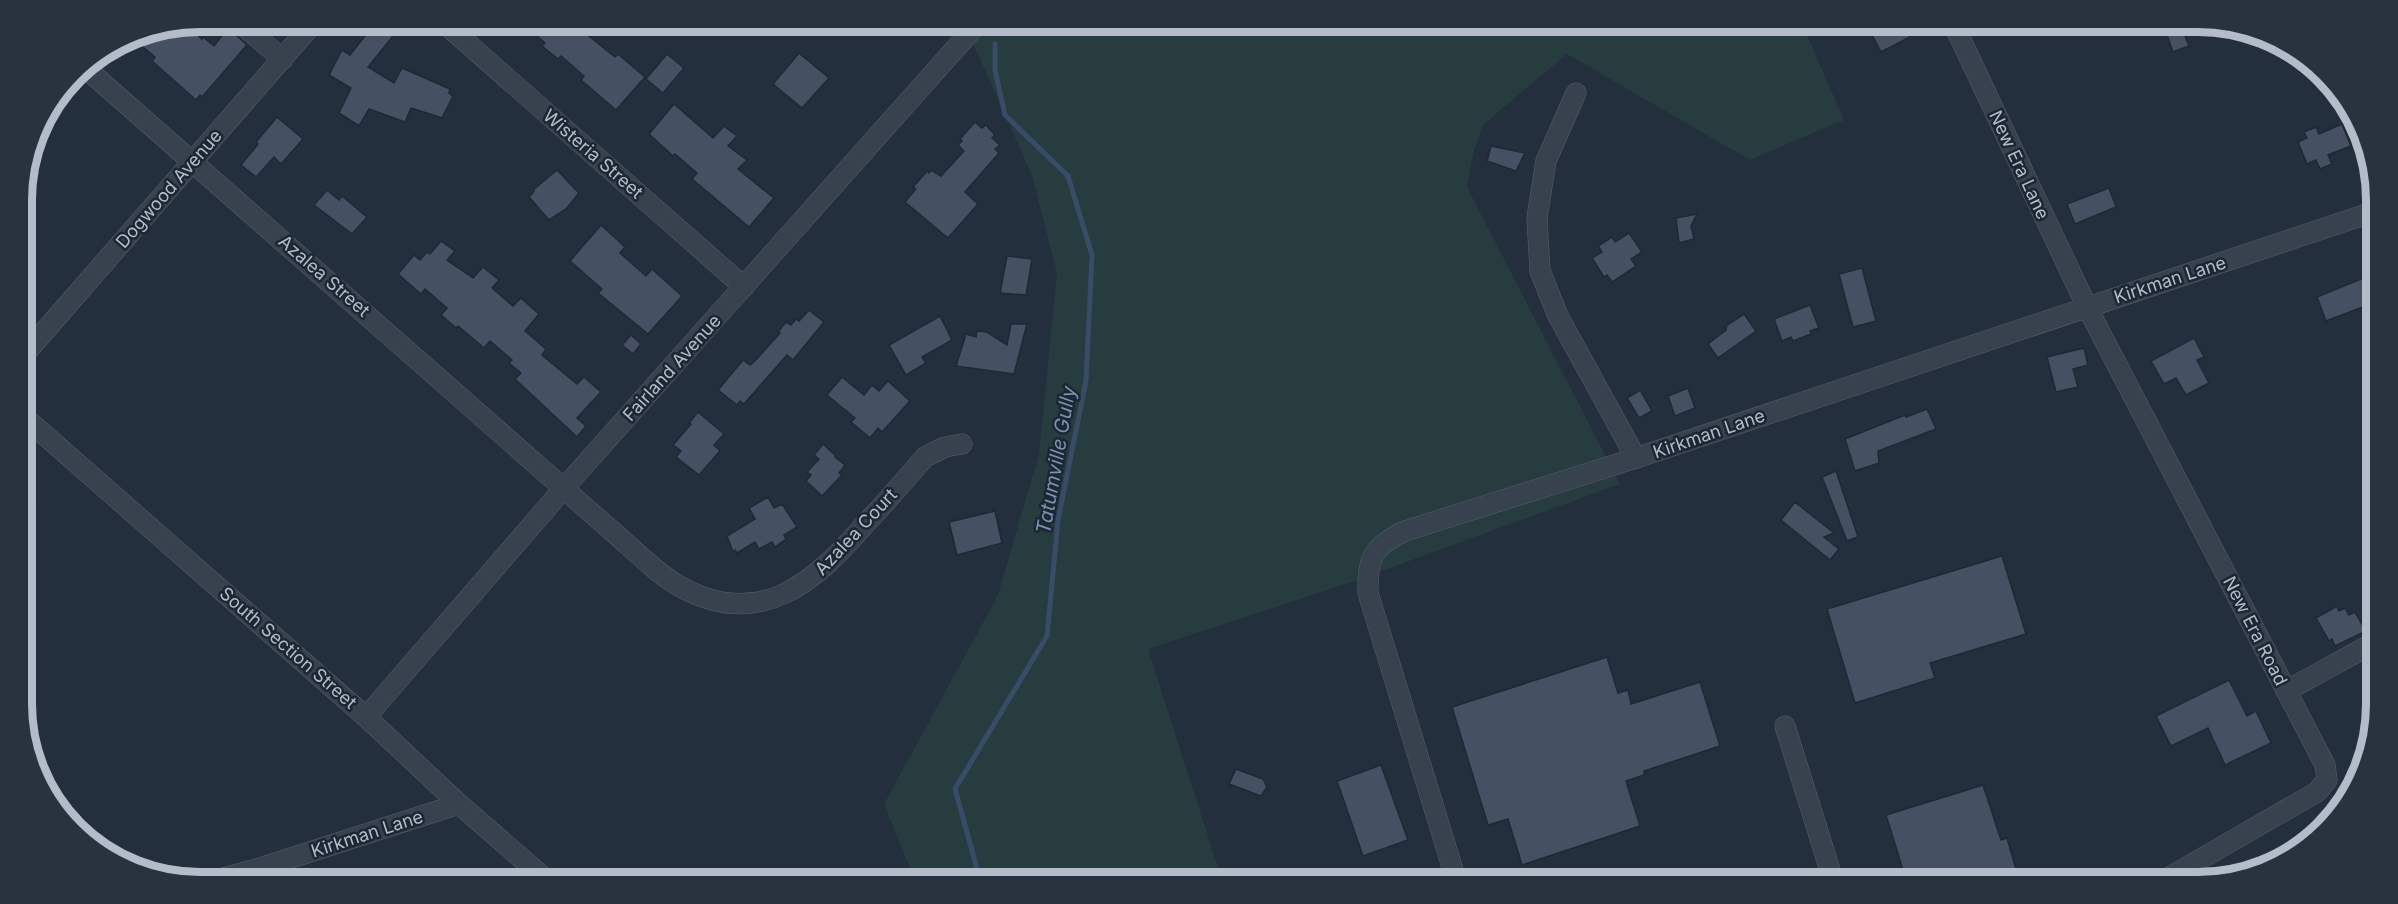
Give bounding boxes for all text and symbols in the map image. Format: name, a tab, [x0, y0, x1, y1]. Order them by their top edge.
street label: Wisteria Street	[539, 105, 648, 203]
street label: New Era Lane	[1985, 107, 2054, 223]
street label: Dogwood Avenue	[111, 125, 226, 252]
street label: Azalea Street	[275, 230, 374, 321]
street label: Kirkman Lane	[2111, 252, 2229, 308]
street label: Fairland Avenue	[618, 310, 725, 425]
water label: Tatumville Gully	[1031, 383, 1081, 536]
street label: Kirkman Lane	[1650, 405, 1767, 462]
street label: Azalea Court	[810, 484, 901, 579]
street label: New Era Road	[2219, 573, 2292, 689]
street label: South Section Street	[216, 582, 361, 713]
street label: Kirkman Lane	[308, 806, 426, 862]

